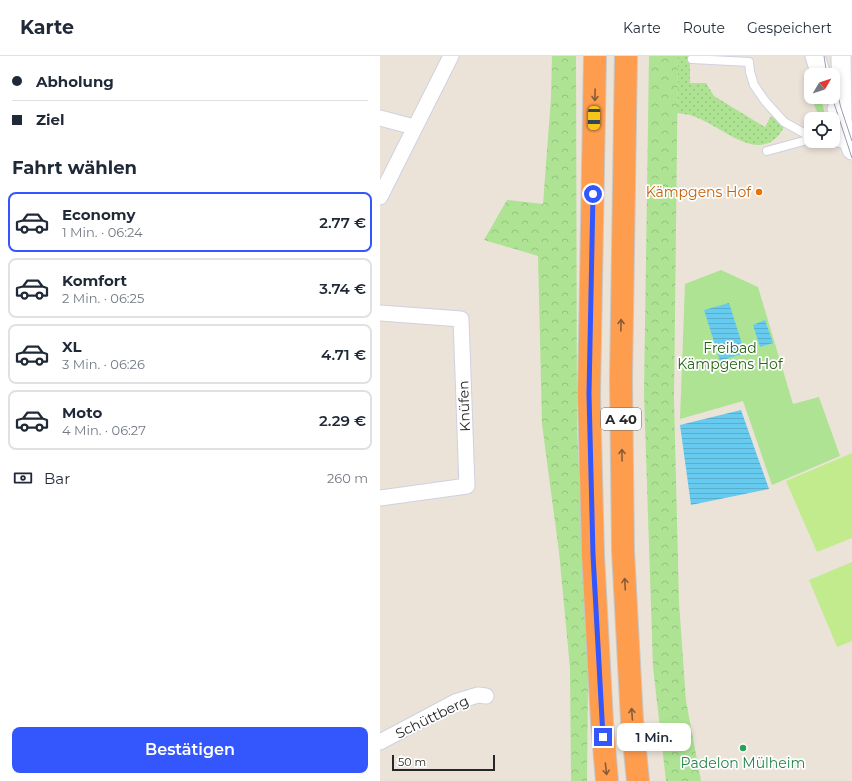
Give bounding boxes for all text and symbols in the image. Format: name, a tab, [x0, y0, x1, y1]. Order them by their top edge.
text: Karte	[20, 16, 74, 39]
text: Karte	[623, 19, 661, 37]
text: Route	[683, 19, 725, 37]
text: Gespeichert	[747, 19, 832, 37]
north arrow	[804, 68, 840, 104]
map controls	[804, 68, 840, 148]
text: Abholung	[36, 72, 114, 91]
one-way arrow	[591, 88, 599, 101]
car	[588, 106, 600, 130]
text: Ziel	[36, 110, 65, 129]
button: locate	[804, 112, 840, 148]
text: Fahrt wählen	[12, 157, 137, 179]
place label: Kämpgens Hof	[646, 183, 752, 201]
route start	[584, 185, 602, 203]
marker: Kämpgens Hof	[754, 187, 764, 197]
icon: car	[14, 204, 50, 240]
text: Economy	[62, 205, 135, 224]
text: 2.77 €	[319, 213, 366, 232]
text: 1 Min. · 06:24	[62, 224, 143, 240]
icon: car	[14, 270, 50, 306]
text: Komfort	[62, 271, 127, 290]
text: 3.74 €	[319, 279, 366, 298]
text: 2 Min. · 06:25	[62, 290, 144, 306]
one-way arrow	[617, 319, 625, 332]
icon: car	[14, 336, 50, 372]
text: XL	[62, 337, 81, 356]
park label: Freibad Kämpgens Hof	[677, 339, 784, 373]
text: 4.71 €	[321, 345, 366, 364]
text: 3 Min. · 06:26	[62, 356, 145, 372]
street label: Knüfen	[454, 380, 474, 432]
icon: car	[14, 402, 50, 438]
text: Moto	[62, 403, 102, 422]
road number: A 40	[601, 408, 641, 430]
text: 2.29 €	[319, 411, 366, 430]
text: 4 Min. · 06:27	[62, 422, 146, 438]
one-way arrow	[618, 449, 625, 462]
icon: cash	[12, 467, 34, 489]
text: Bar	[44, 469, 70, 488]
text: 260 m	[327, 470, 368, 486]
one-way arrow	[621, 578, 628, 591]
street label: Schüttberg	[392, 692, 472, 742]
one-way arrow	[629, 708, 636, 721]
callout: 1 Min.	[617, 723, 691, 751]
button: Bestätigen	[12, 727, 368, 773]
route end	[594, 728, 612, 746]
text: 1 Min.	[636, 729, 672, 745]
marker: Padelon Mülheim	[738, 743, 748, 753]
scale bar	[392, 753, 495, 772]
place label: Padelon Mülheim	[681, 754, 805, 772]
text: 50 m	[398, 755, 426, 769]
one-way arrow	[602, 762, 610, 775]

